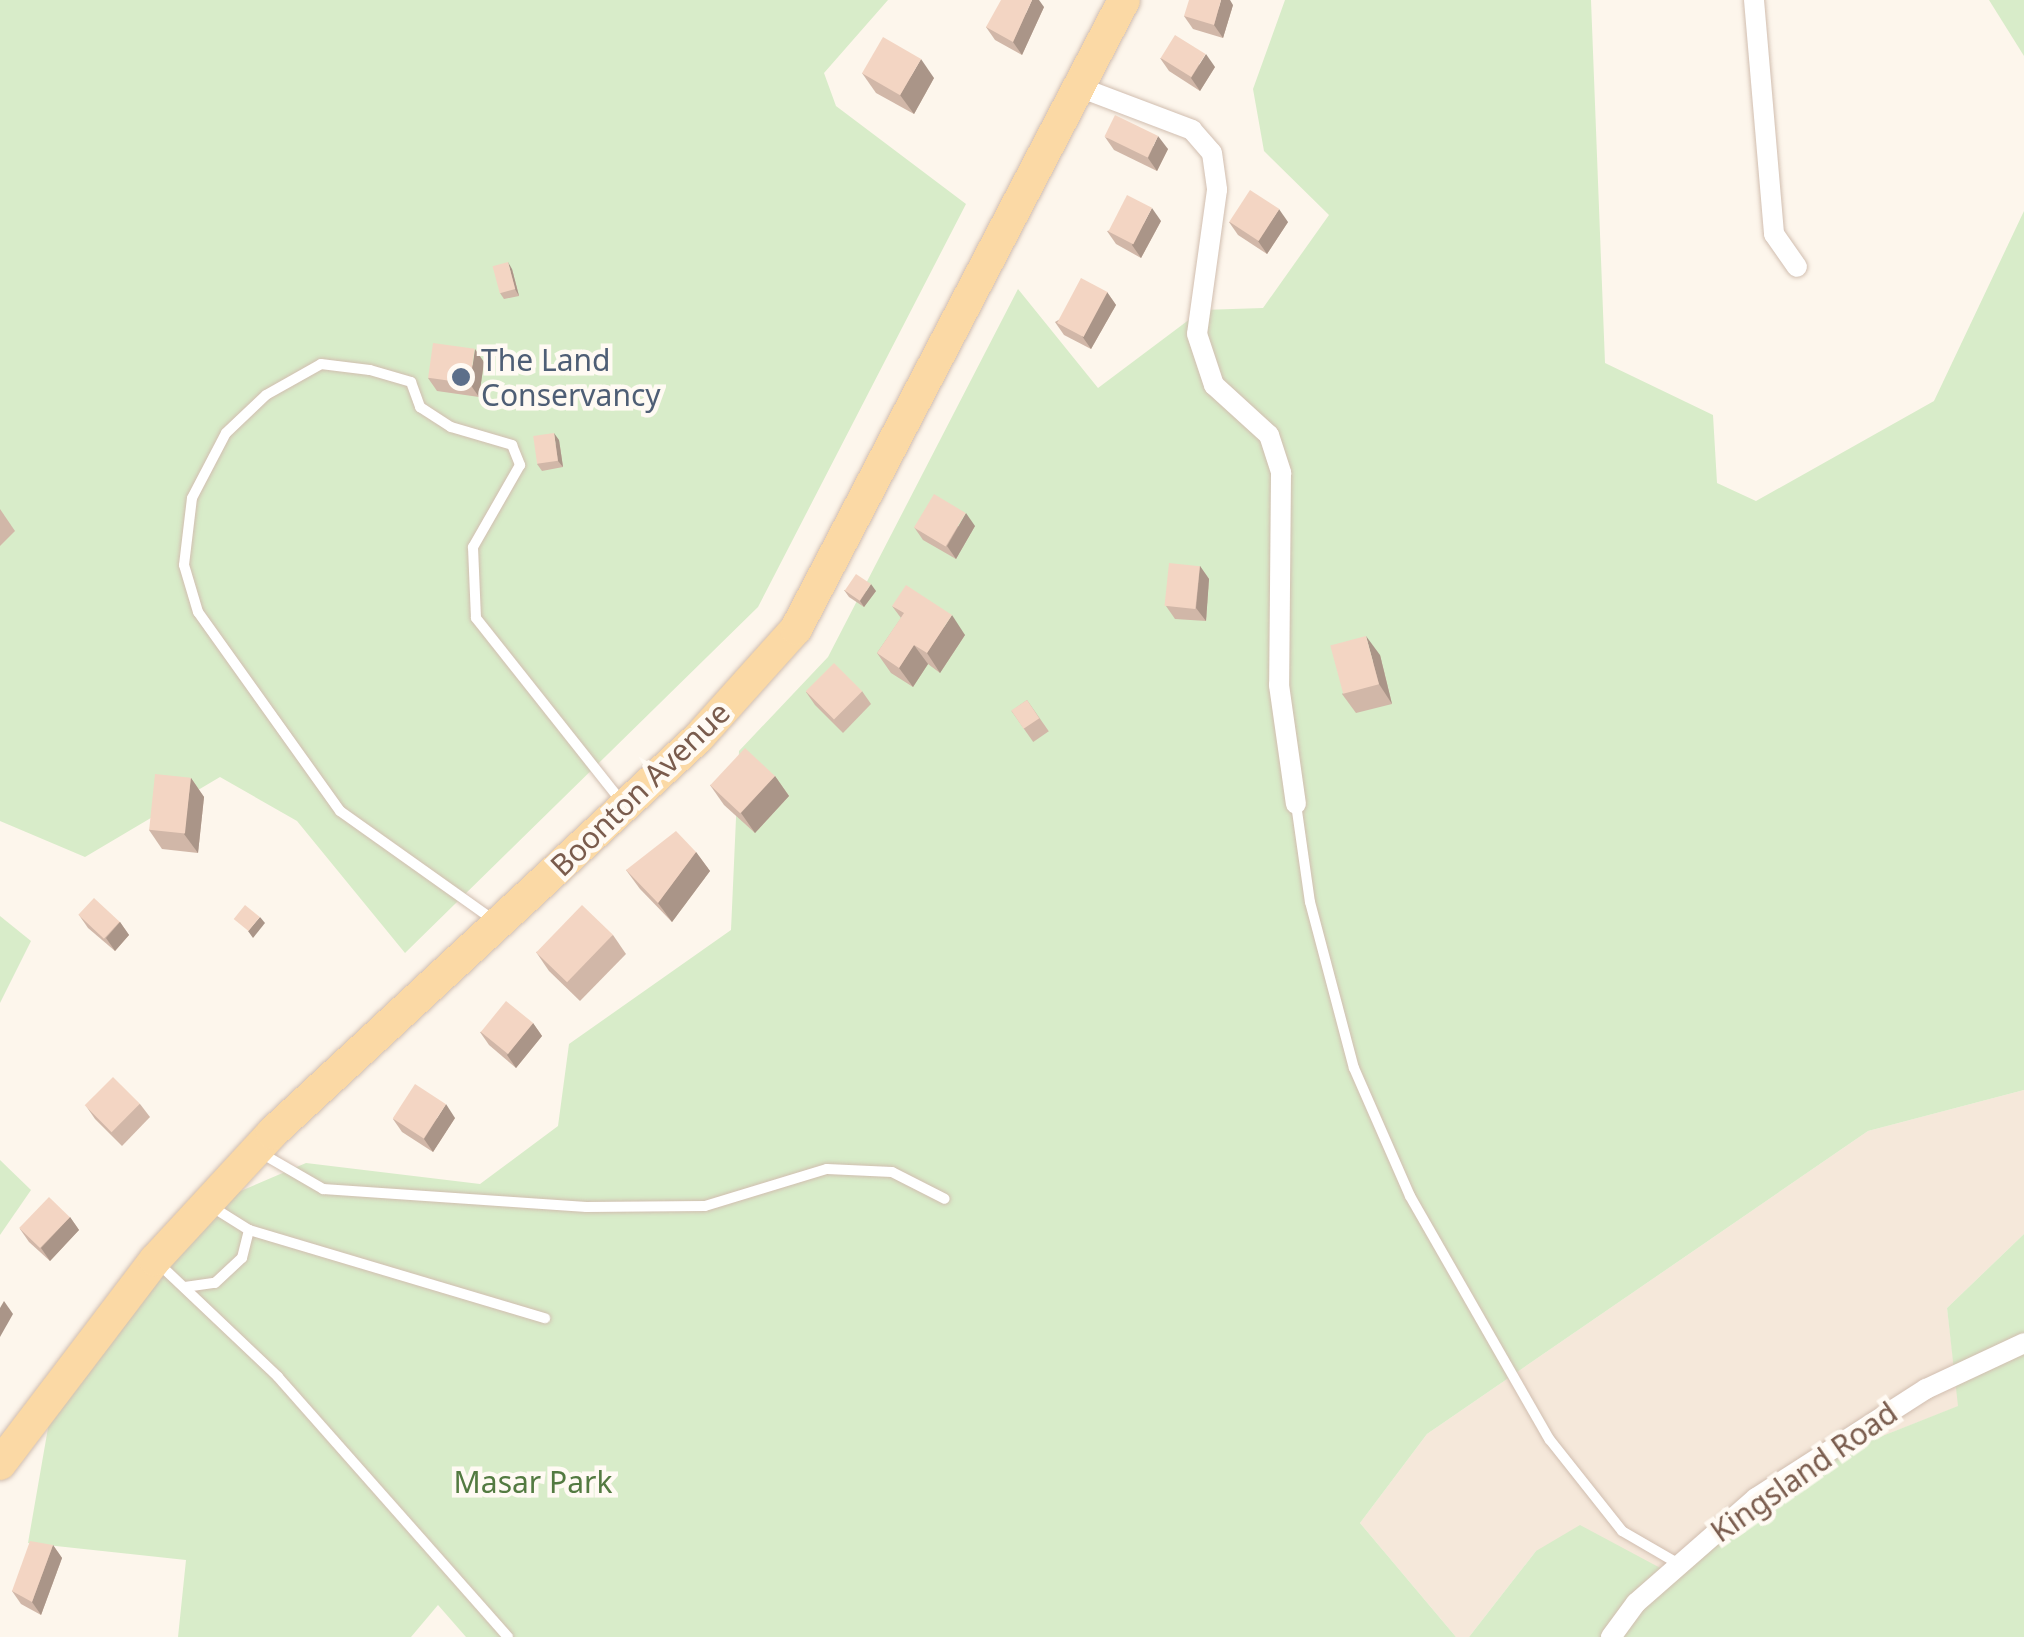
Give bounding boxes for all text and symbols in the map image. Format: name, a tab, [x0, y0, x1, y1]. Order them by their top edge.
place label: The Land Conservancy	[481, 342, 661, 412]
marker: The Land Conservancy	[450, 366, 472, 388]
street label: Boonton Avenue	[543, 694, 737, 884]
street label: Kingsland Road	[1704, 1394, 1904, 1550]
park label: Masar Park	[454, 1464, 612, 1500]

